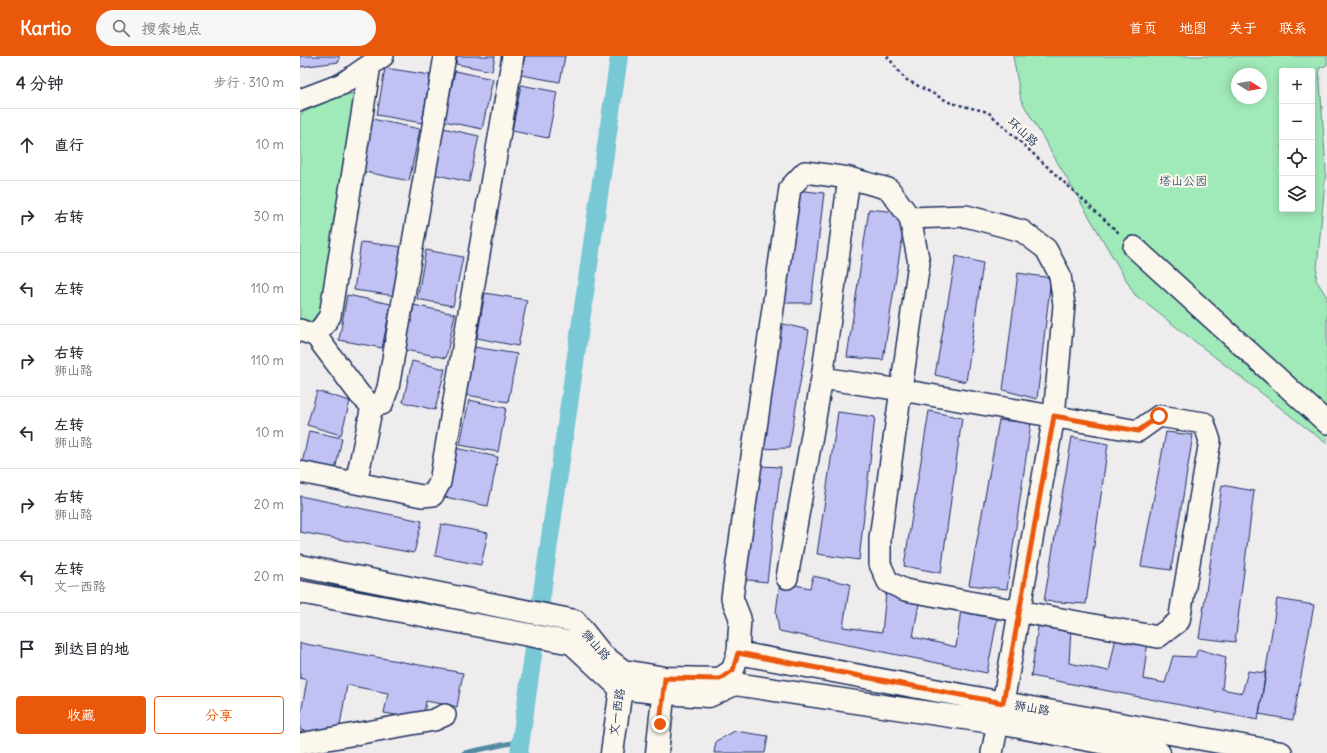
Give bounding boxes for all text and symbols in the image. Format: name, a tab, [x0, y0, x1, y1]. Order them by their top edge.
search box	[96, 10, 376, 46]
text: Kartio	[20, 16, 72, 40]
icon: search	[110, 17, 132, 39]
text: 搜索地点	[142, 19, 202, 38]
text: 首页	[1129, 19, 1157, 37]
text: 地图	[1179, 19, 1207, 37]
text: 关于	[1229, 19, 1257, 37]
text: 联系	[1279, 19, 1307, 37]
north arrow	[1231, 68, 1267, 104]
map controls	[1279, 68, 1315, 212]
button: +	[1279, 68, 1315, 104]
text: 4 分钟	[16, 72, 64, 94]
text: 步行 · 310 m	[213, 74, 284, 91]
button: −	[1279, 104, 1315, 140]
street label: 环山路	[1005, 114, 1042, 149]
icon: ahead	[16, 134, 38, 156]
text: 直行	[54, 135, 84, 154]
text: 10 m	[256, 136, 284, 153]
button: locate	[1279, 140, 1315, 176]
park label: 塔山公园	[1159, 173, 1207, 188]
button: layers	[1279, 176, 1315, 212]
icon: right	[16, 206, 38, 228]
text: 右转	[54, 207, 84, 226]
text: 30 m	[254, 208, 284, 225]
icon: left	[16, 278, 38, 300]
text: 左转	[54, 279, 84, 298]
text: 110 m	[251, 280, 284, 297]
text: 右转	[54, 343, 84, 362]
icon: right	[16, 350, 38, 372]
text: 110 m	[251, 352, 284, 369]
text: 狮山路	[54, 362, 93, 379]
route start	[1150, 407, 1168, 425]
text: 左转	[54, 415, 84, 434]
icon: left	[16, 422, 38, 444]
text: 10 m	[256, 424, 284, 441]
text: 狮山路	[54, 434, 93, 451]
text: 右转	[54, 487, 84, 506]
icon: right	[16, 494, 38, 516]
text: 20 m	[254, 496, 284, 513]
text: 狮山路	[54, 506, 93, 523]
text: 左转	[54, 559, 84, 578]
icon: left	[16, 566, 38, 588]
text: 20 m	[254, 568, 284, 585]
text: 文一西路	[54, 578, 106, 595]
street label: 狮山路	[579, 626, 614, 663]
icon: arrive	[16, 638, 38, 660]
text: 到达目的地	[54, 639, 129, 658]
street label: 文一西路	[606, 687, 627, 737]
button: 收藏	[16, 696, 146, 734]
button: 分享	[154, 696, 284, 734]
street label: 狮山路	[1013, 697, 1051, 718]
route end	[651, 715, 669, 733]

